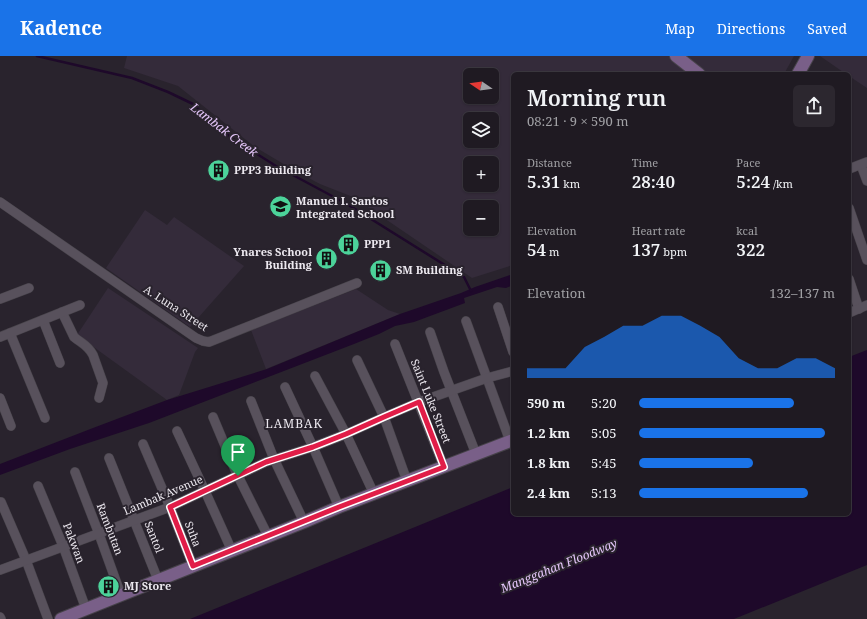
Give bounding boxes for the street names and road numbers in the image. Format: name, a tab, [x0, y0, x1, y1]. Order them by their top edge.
street label: A. Luna Street	[141, 281, 212, 334]
street label: Saint Luke Street	[408, 357, 455, 445]
street label: Lambak Avenue	[121, 471, 205, 518]
street label: Rambutan	[94, 501, 127, 557]
street label: Santol	[141, 519, 168, 555]
street label: Suha	[182, 519, 205, 549]
street label: Pakwan	[60, 521, 89, 565]

